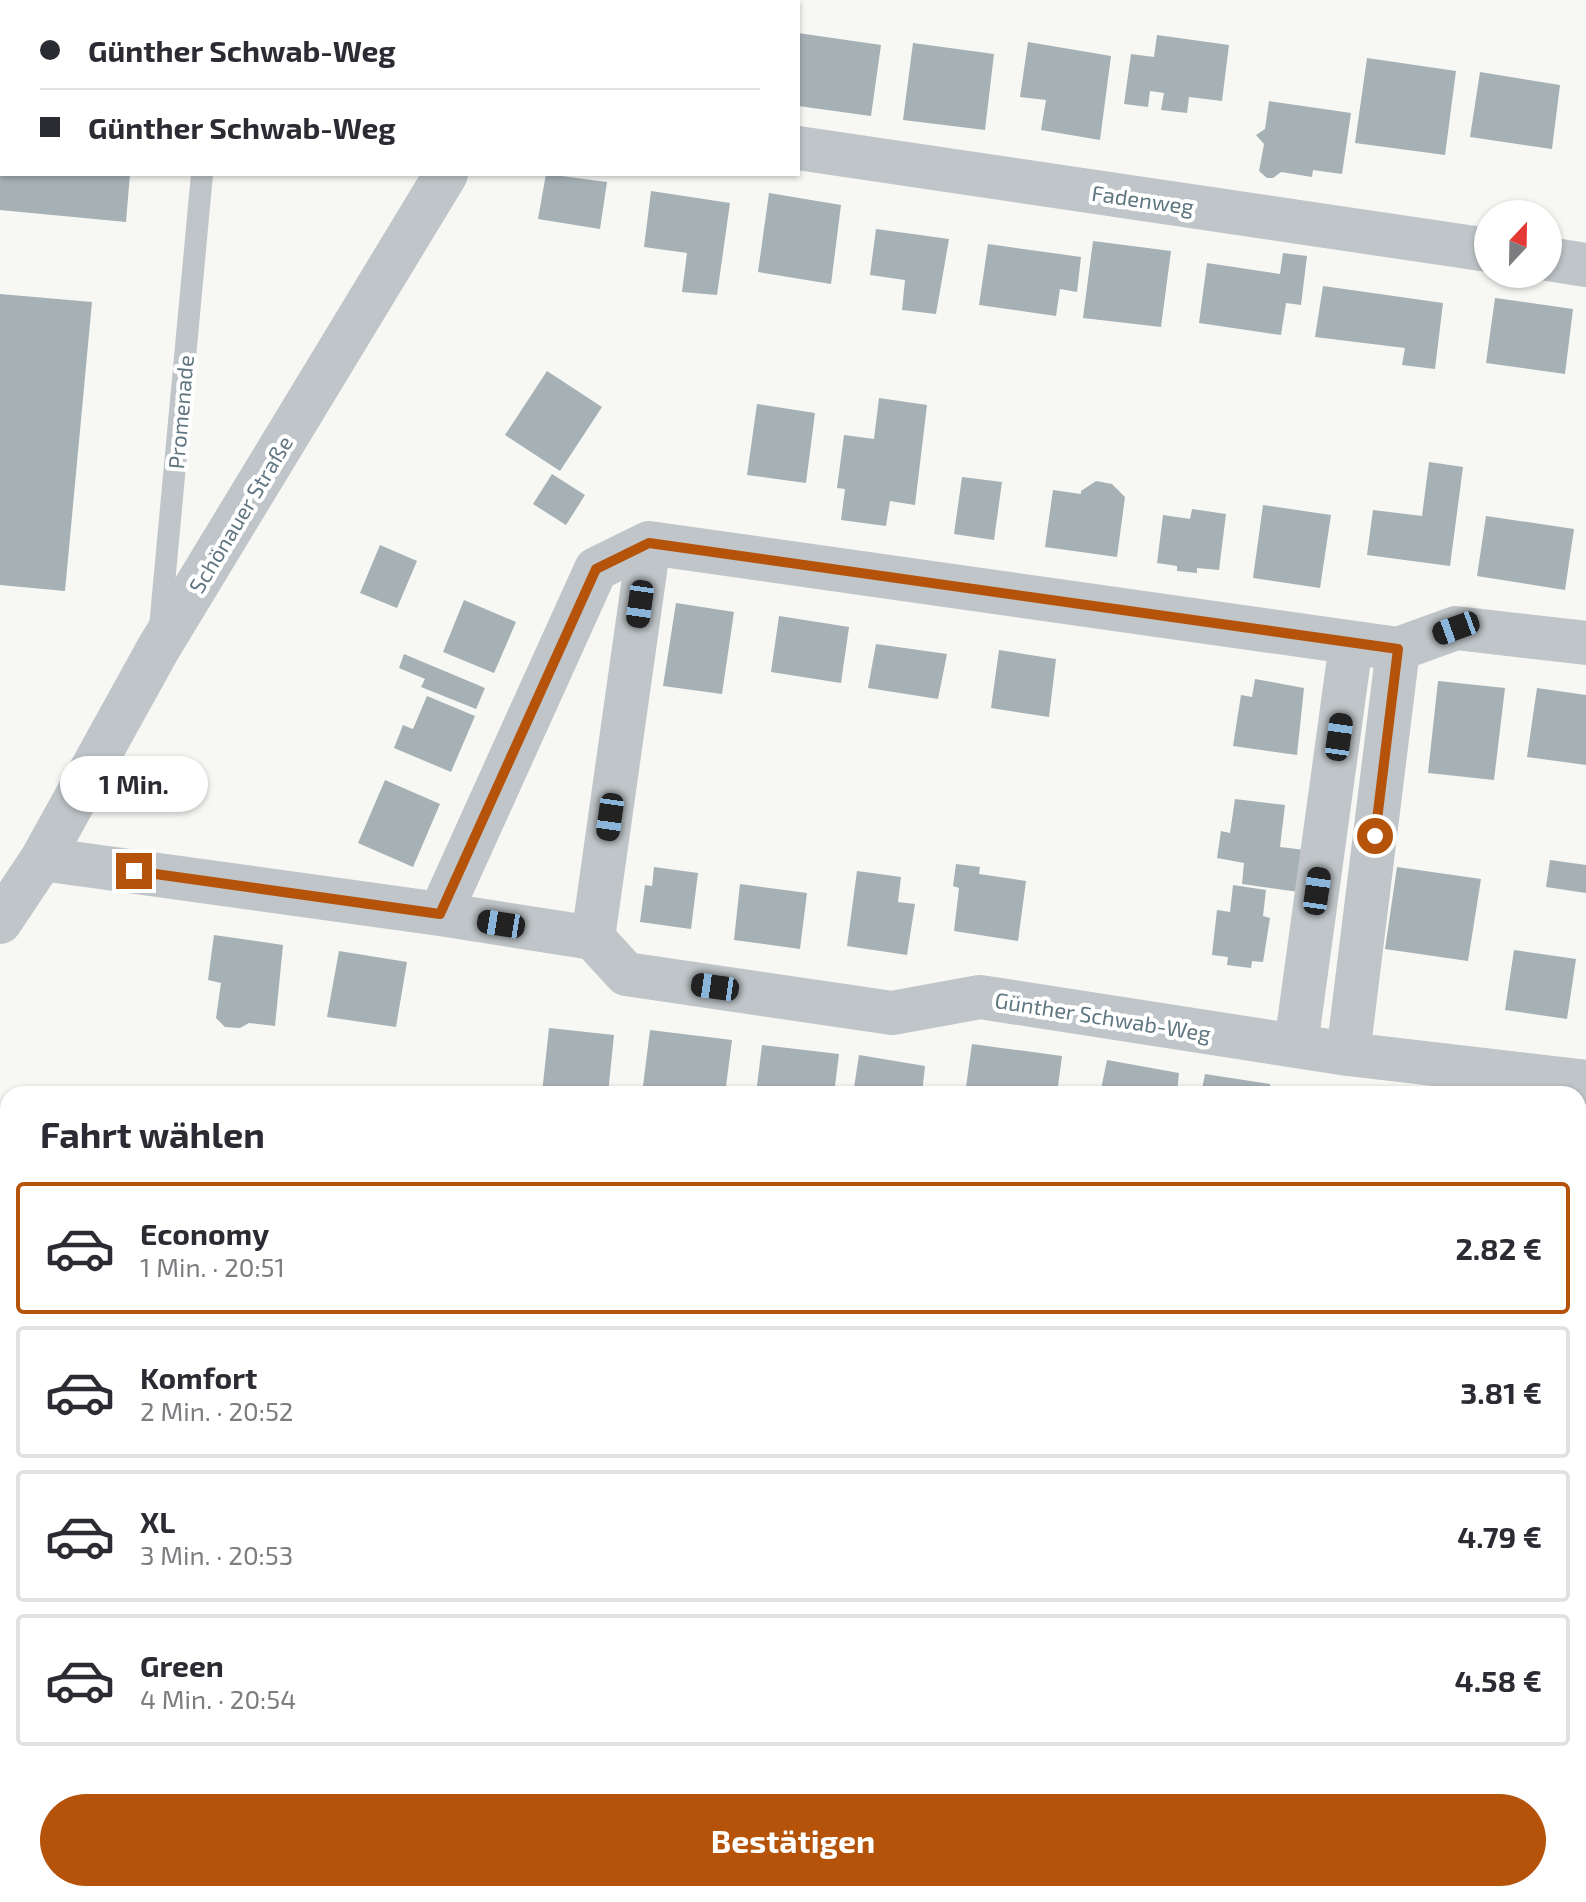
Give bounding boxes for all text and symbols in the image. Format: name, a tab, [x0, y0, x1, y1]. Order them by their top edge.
text: Günther Schwab-Weg	[88, 32, 396, 68]
text: Günther Schwab-Weg	[88, 109, 396, 145]
street label: Fadenweg	[1090, 179, 1196, 219]
north arrow	[1474, 200, 1562, 288]
map controls	[1474, 200, 1562, 288]
street label: Promenade	[162, 354, 198, 470]
street label: Schönauer Straße	[183, 431, 297, 597]
car	[625, 579, 655, 629]
car	[1429, 609, 1483, 647]
car	[1324, 712, 1354, 762]
callout: 1 Min.	[60, 755, 208, 811]
text: 1 Min.	[99, 768, 169, 799]
car	[595, 792, 625, 842]
route start	[1357, 818, 1393, 854]
route end	[116, 853, 152, 889]
car	[1302, 866, 1332, 916]
car	[475, 908, 527, 940]
car	[690, 972, 740, 1002]
street label: Günther Schwab-Weg	[993, 986, 1213, 1046]
text: Fahrt wählen	[40, 1112, 265, 1155]
icon: car	[44, 1212, 116, 1284]
text: Economy	[140, 1215, 269, 1251]
text: 2.82 €	[1455, 1230, 1542, 1266]
text: 1 Min. · 20:51	[140, 1251, 285, 1282]
icon: car	[44, 1356, 116, 1428]
text: Komfort	[140, 1359, 257, 1395]
text: 3.81 €	[1460, 1374, 1542, 1410]
text: 2 Min. · 20:52	[140, 1395, 293, 1426]
icon: car	[44, 1500, 116, 1572]
text: XL	[140, 1503, 175, 1539]
text: 4.79 €	[1457, 1518, 1542, 1554]
text: 3 Min. · 20:53	[140, 1539, 293, 1570]
icon: car	[44, 1644, 116, 1716]
text: Green	[140, 1647, 224, 1683]
text: 4.58 €	[1455, 1662, 1542, 1698]
text: 4 Min. · 20:54	[140, 1683, 296, 1714]
button: Bestätigen	[40, 1794, 1546, 1886]

